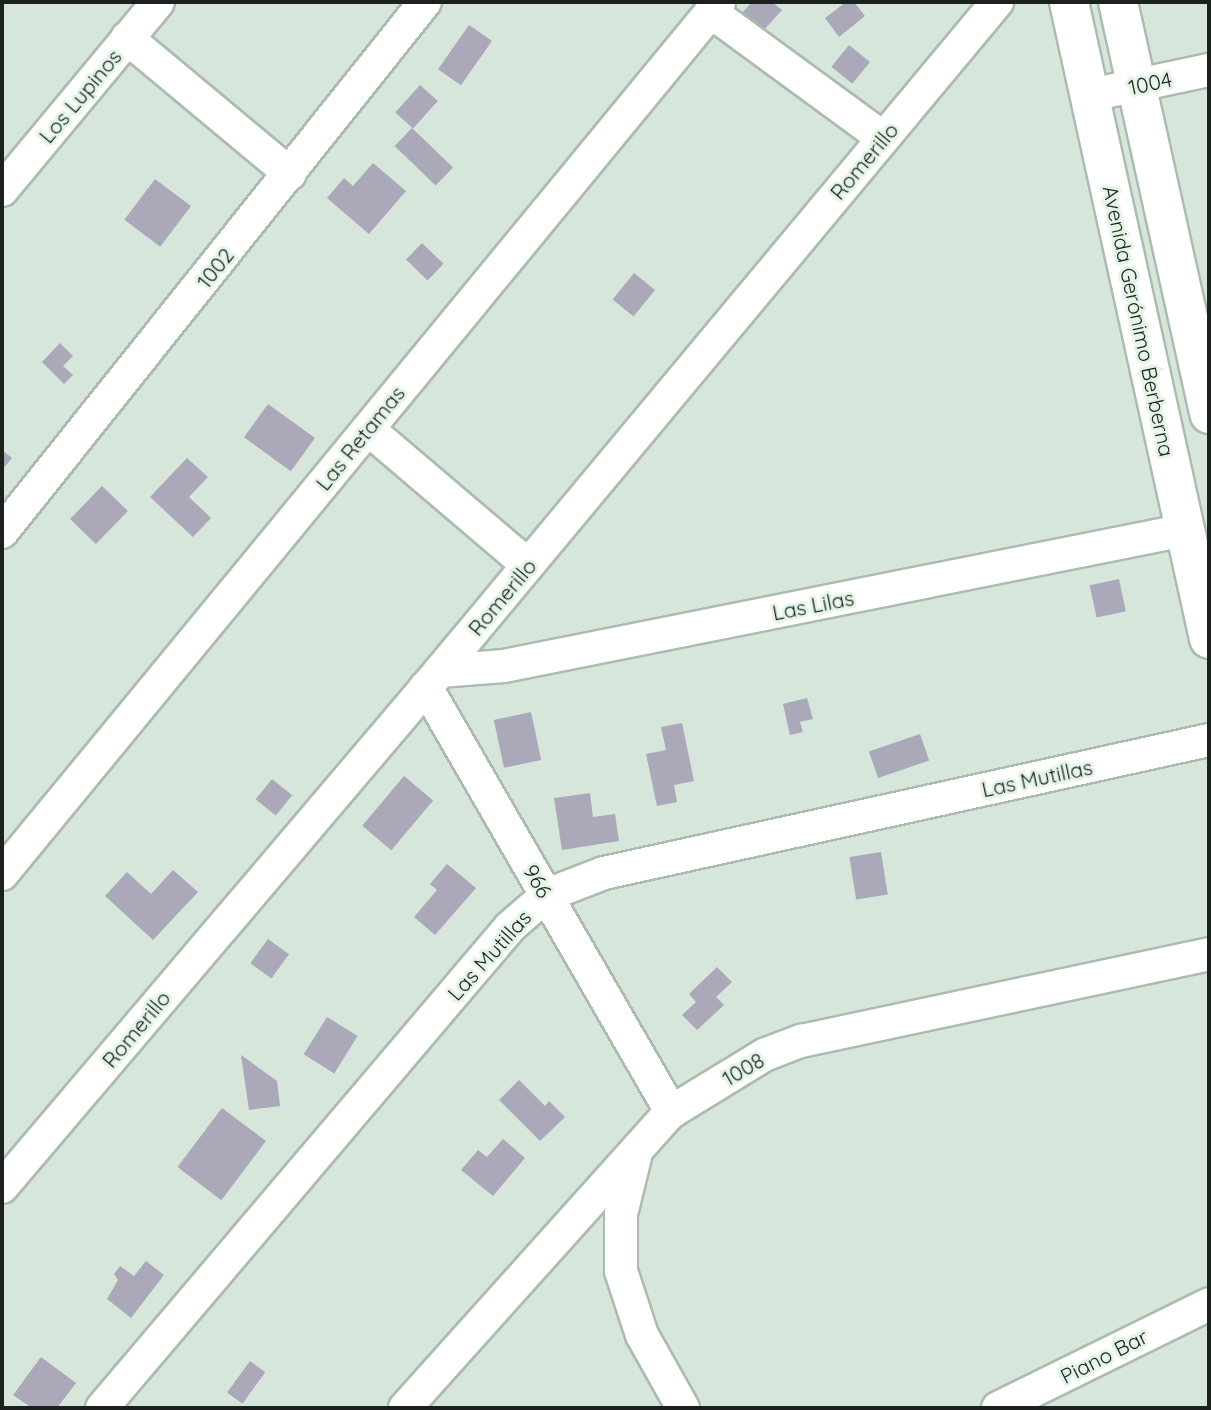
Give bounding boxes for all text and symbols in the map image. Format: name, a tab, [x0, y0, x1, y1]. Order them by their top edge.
street label: Los Lupinos	[34, 44, 126, 148]
street label: 1004	[1126, 66, 1174, 100]
street label: Romerillo	[825, 118, 903, 204]
street label: Avenida Gerónimo Berberna	[1098, 183, 1180, 459]
street label: 1002	[191, 243, 239, 293]
street label: Las Retamas	[310, 381, 410, 495]
street label: Romerillo	[463, 554, 541, 640]
street label: Las Lilas	[770, 585, 856, 625]
street label: Las Mutillas	[979, 754, 1095, 802]
street label: 966	[519, 860, 557, 902]
street label: Las Mutillas	[442, 905, 536, 1005]
street label: Romerillo	[97, 986, 175, 1072]
street label: 1008	[718, 1047, 768, 1091]
street label: Piano Bar	[1056, 1323, 1152, 1389]

